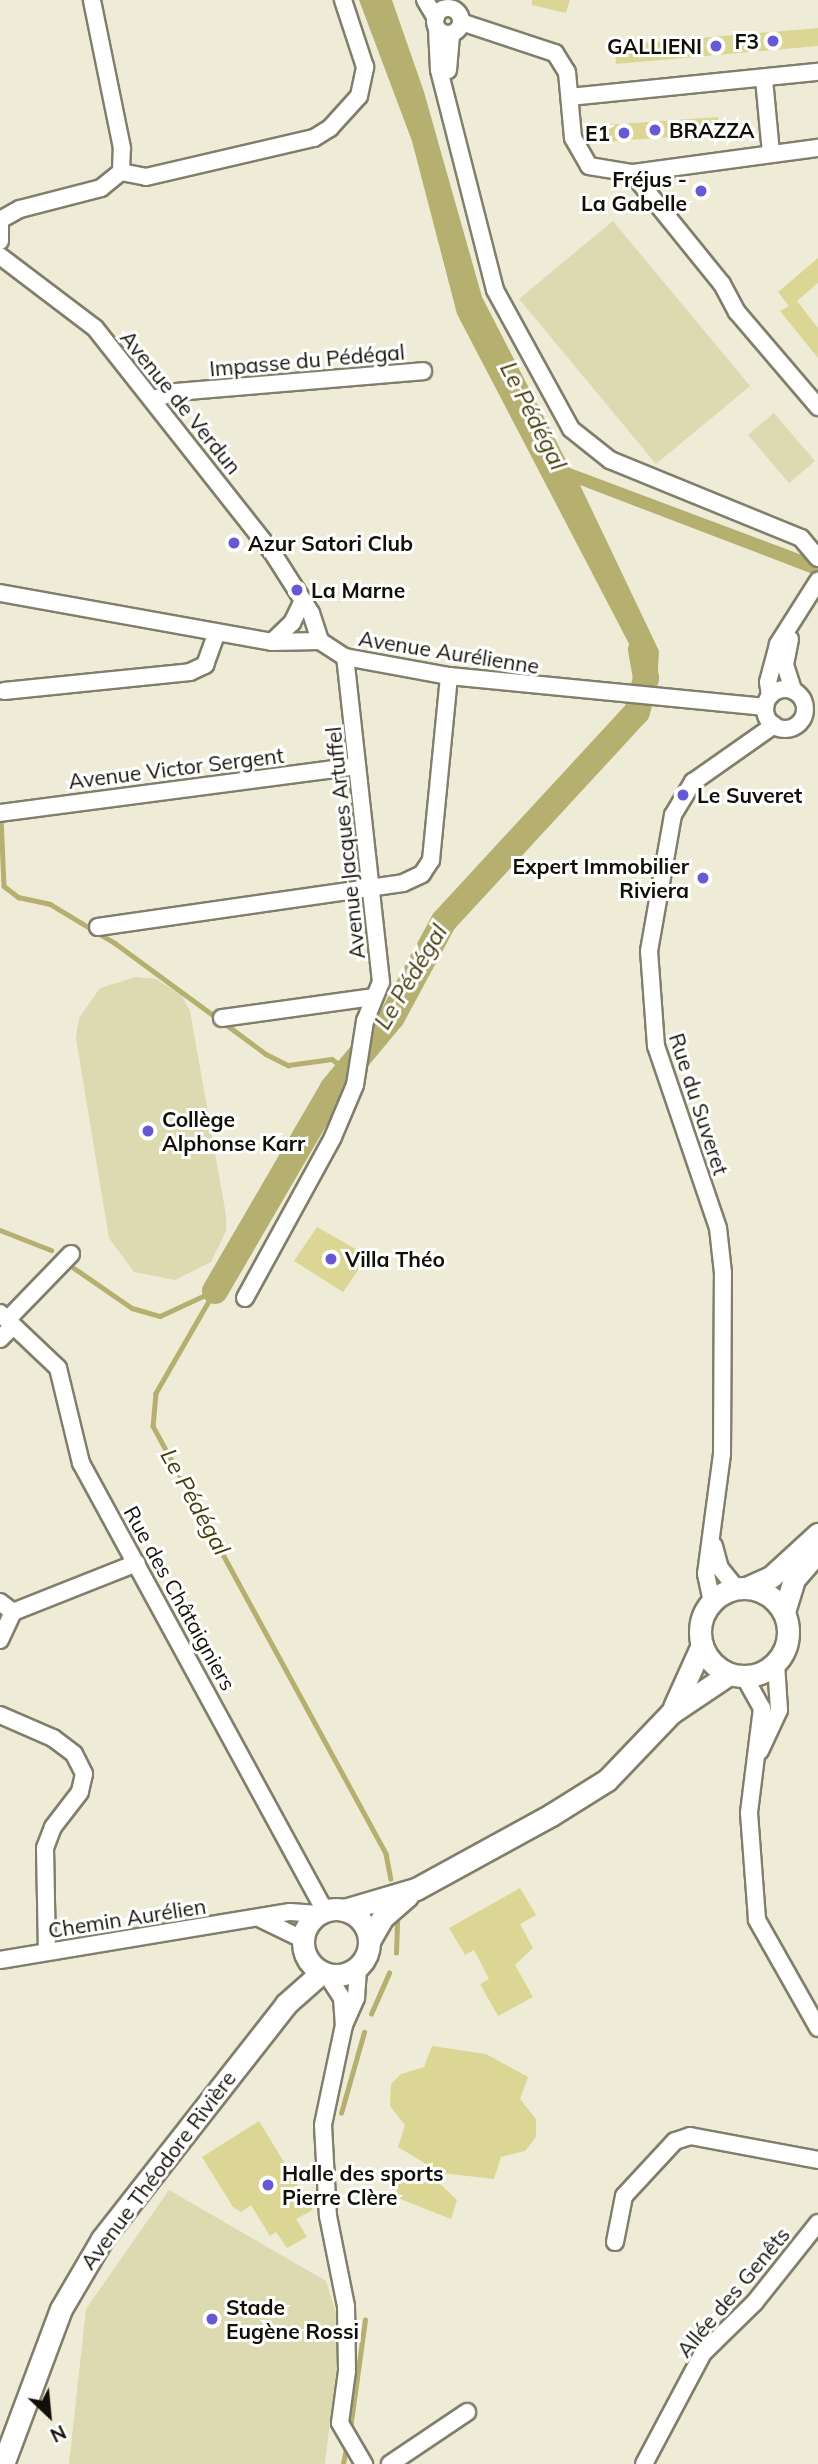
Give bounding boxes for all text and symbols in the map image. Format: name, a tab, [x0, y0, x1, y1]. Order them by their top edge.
place label: F3	[734, 28, 759, 54]
place label: GALLIENI	[607, 33, 702, 59]
marker: F3	[765, 33, 781, 49]
marker: GALLIENI	[708, 38, 724, 54]
place label: BRAZZA	[669, 117, 755, 143]
place label: E1	[585, 120, 610, 146]
marker: BRAZZA	[647, 122, 663, 138]
marker: E1	[616, 125, 632, 141]
place label: Fréjus - La Gabelle	[581, 166, 687, 216]
marker: Fréjus - La Gabelle	[693, 183, 709, 199]
street label: Avenue de Verdun	[115, 325, 247, 479]
street label: Impasse du Pédégal	[208, 339, 406, 381]
water label: Le Pédégal	[494, 357, 572, 475]
place label: Azur Satori Club	[248, 530, 413, 556]
marker: Azur Satori Club	[226, 535, 242, 551]
place label: La Marne	[311, 577, 405, 603]
marker: La Marne	[289, 582, 305, 598]
street label: Avenue Aurélienne	[357, 625, 541, 679]
street label: Avenue Jacques Artuffel	[320, 726, 370, 960]
street label: Avenue Victor Sergent	[67, 742, 285, 794]
place label: Le Suveret	[697, 782, 802, 808]
marker: Le Suveret	[675, 787, 691, 803]
place label: Expert Immobilier Riviera	[513, 853, 689, 903]
marker: Expert Immobilier Riviera	[695, 870, 711, 886]
water label: Le Pédégal	[369, 920, 453, 1034]
street label: Rue du Suveret	[664, 1030, 734, 1178]
place label: Collège Alphonse Karr	[162, 1106, 305, 1156]
marker: Collège Alphonse Karr	[140, 1123, 156, 1139]
place label: Villa Théo	[345, 1246, 445, 1272]
marker: Villa Théo	[323, 1251, 339, 1267]
water label: Le Pédégal	[154, 1444, 236, 1560]
street label: Rue des Châtaigniers	[119, 1501, 241, 1695]
street label: Chemin Aurélien	[46, 1893, 208, 1943]
street label: Avenue Théodore Rivière	[75, 2066, 241, 2274]
place label: Halle des sports Pierre Clère	[282, 2160, 444, 2210]
marker: Halle des sports Pierre Clère	[260, 2177, 276, 2193]
street label: Allée des Genêts	[671, 2222, 795, 2362]
place label: Stade Eugène Rossi	[226, 2294, 359, 2344]
marker: Stade Eugène Rossi	[204, 2311, 220, 2327]
north arrow	[14, 2380, 84, 2450]
text: N	[46, 2420, 70, 2448]

